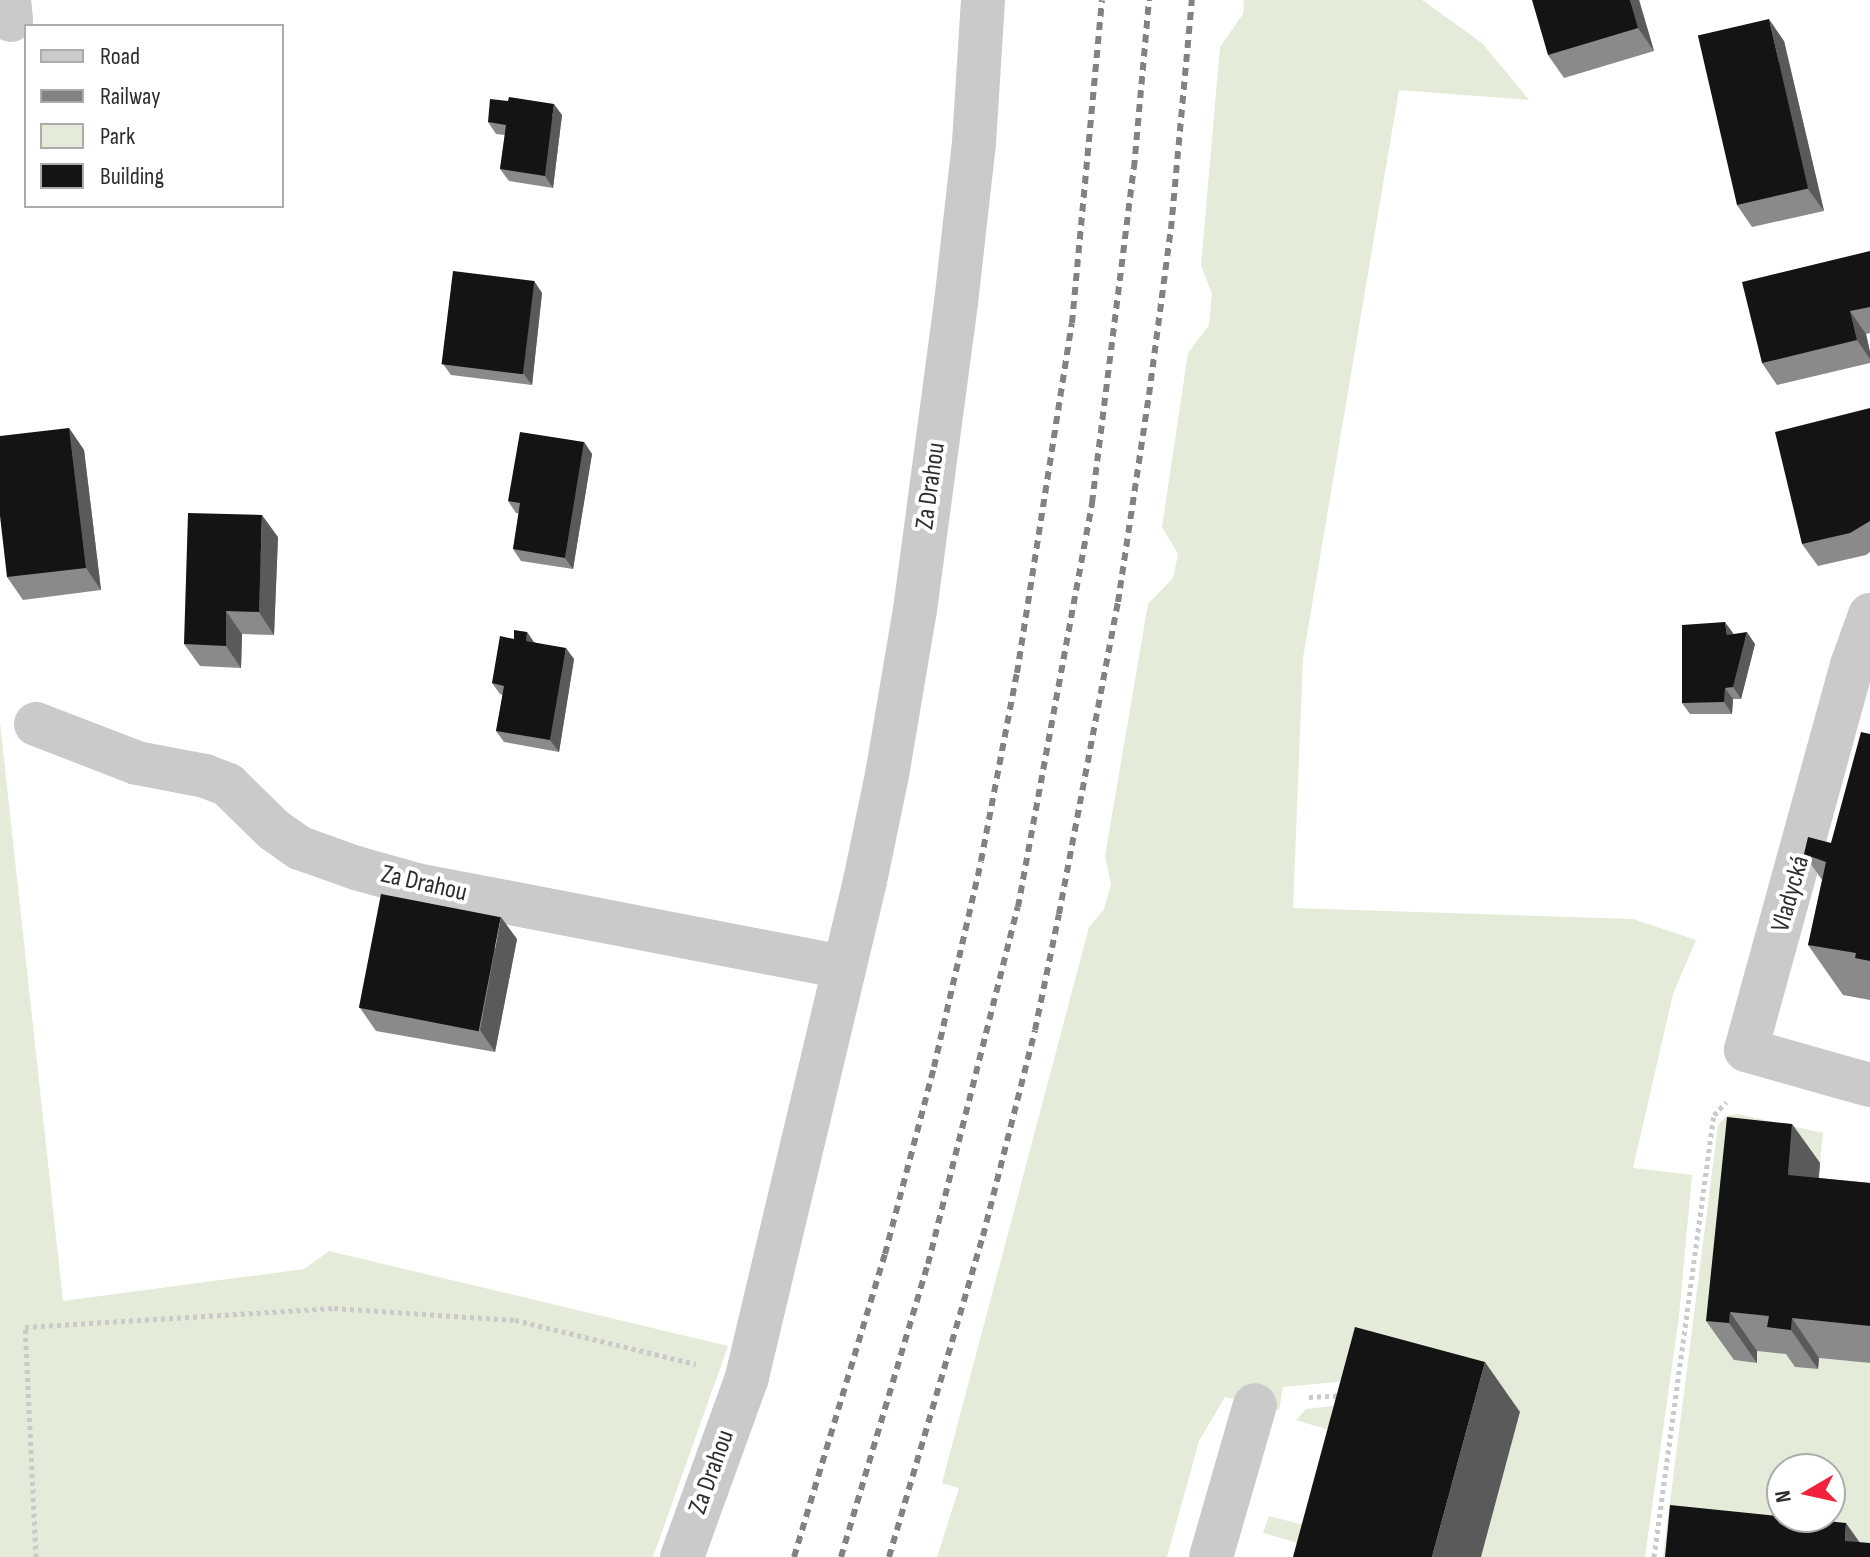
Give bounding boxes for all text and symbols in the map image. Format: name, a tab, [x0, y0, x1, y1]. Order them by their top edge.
legend	[24, 24, 284, 208]
text: Road	[100, 42, 140, 71]
text: Railway	[100, 82, 160, 111]
text: Park	[100, 122, 135, 151]
text: Building	[100, 162, 164, 191]
street label: Za Drahou	[909, 441, 953, 531]
street label: Vladycká	[1765, 852, 1817, 936]
street label: Za Drahou	[378, 859, 470, 909]
street label: Za Drahou	[682, 1426, 742, 1518]
north arrow	[1766, 1453, 1846, 1533]
text: N	[1770, 1489, 1798, 1504]

